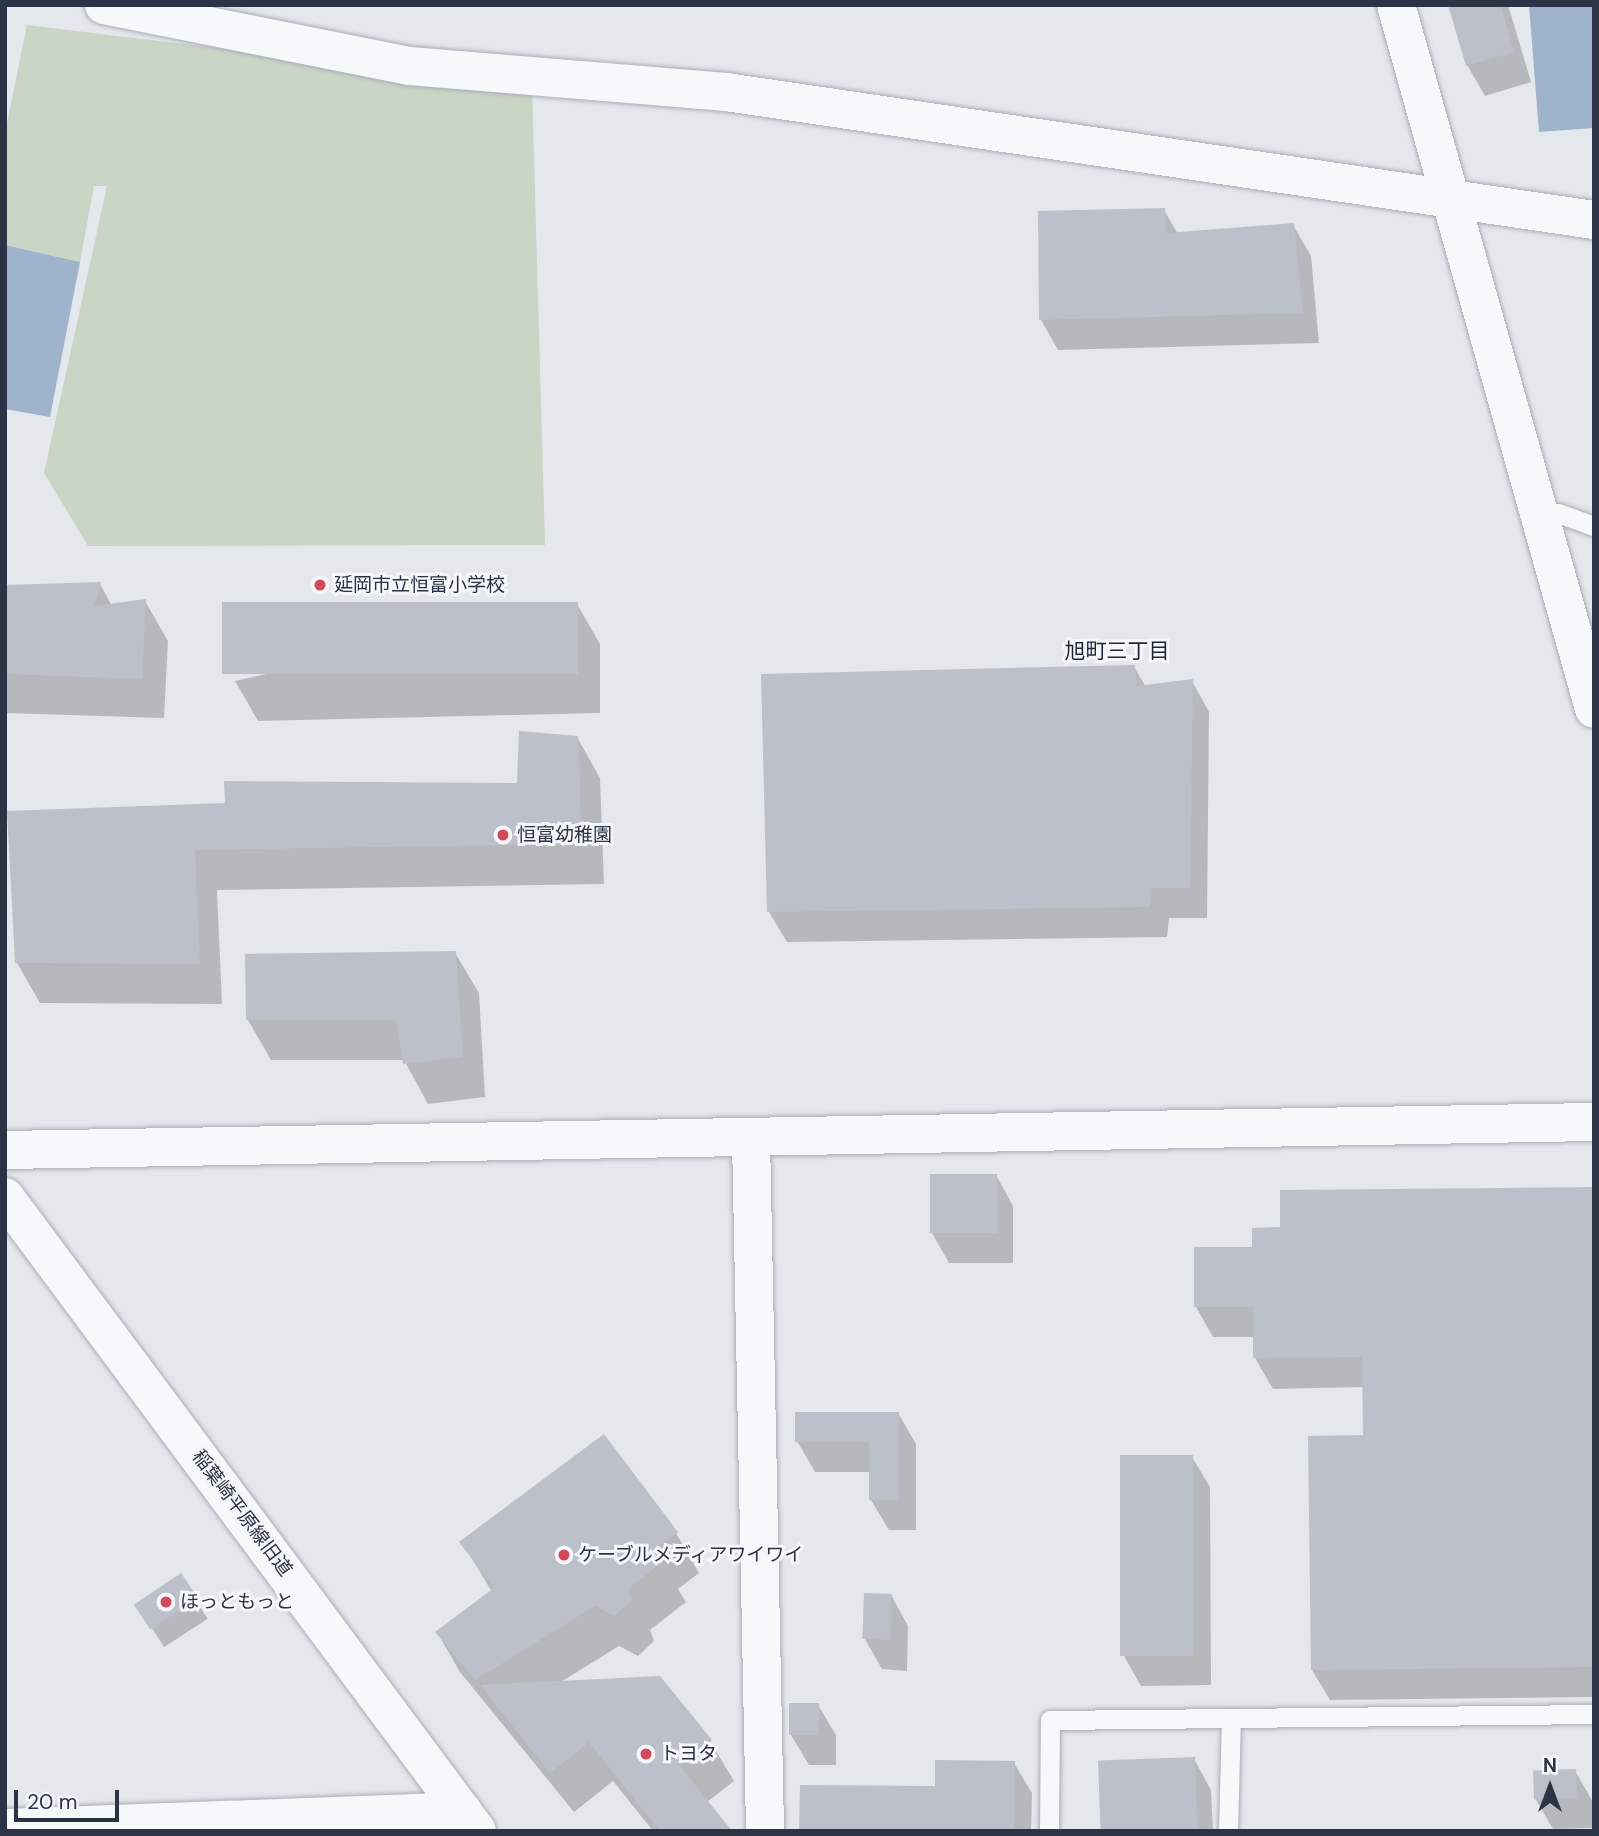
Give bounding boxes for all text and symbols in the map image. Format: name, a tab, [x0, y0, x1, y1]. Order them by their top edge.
place label: 延岡市立恒富小学校	[334, 574, 505, 596]
marker: 延岡市立恒富小学校	[312, 577, 328, 593]
district label: 旭町三丁目	[1065, 638, 1169, 664]
place label: 恒富幼稚園	[517, 824, 612, 846]
marker: 恒富幼稚園	[495, 827, 511, 843]
street label: 稲葉崎平原線旧道	[187, 1445, 297, 1581]
place label: ケーブルメディアワイワイ	[578, 1544, 806, 1566]
marker: ケーブルメディアワイワイ	[556, 1547, 572, 1563]
place label: ほっともっと	[180, 1591, 294, 1613]
marker: ほっともっと	[158, 1594, 174, 1610]
place label: トヨタ	[660, 1743, 717, 1765]
marker: トヨタ	[638, 1746, 654, 1762]
north arrow	[1515, 1752, 1585, 1822]
text: N	[1543, 1753, 1557, 1778]
scale bar	[18, 1776, 122, 1820]
text: 20 m	[27, 1788, 78, 1816]

